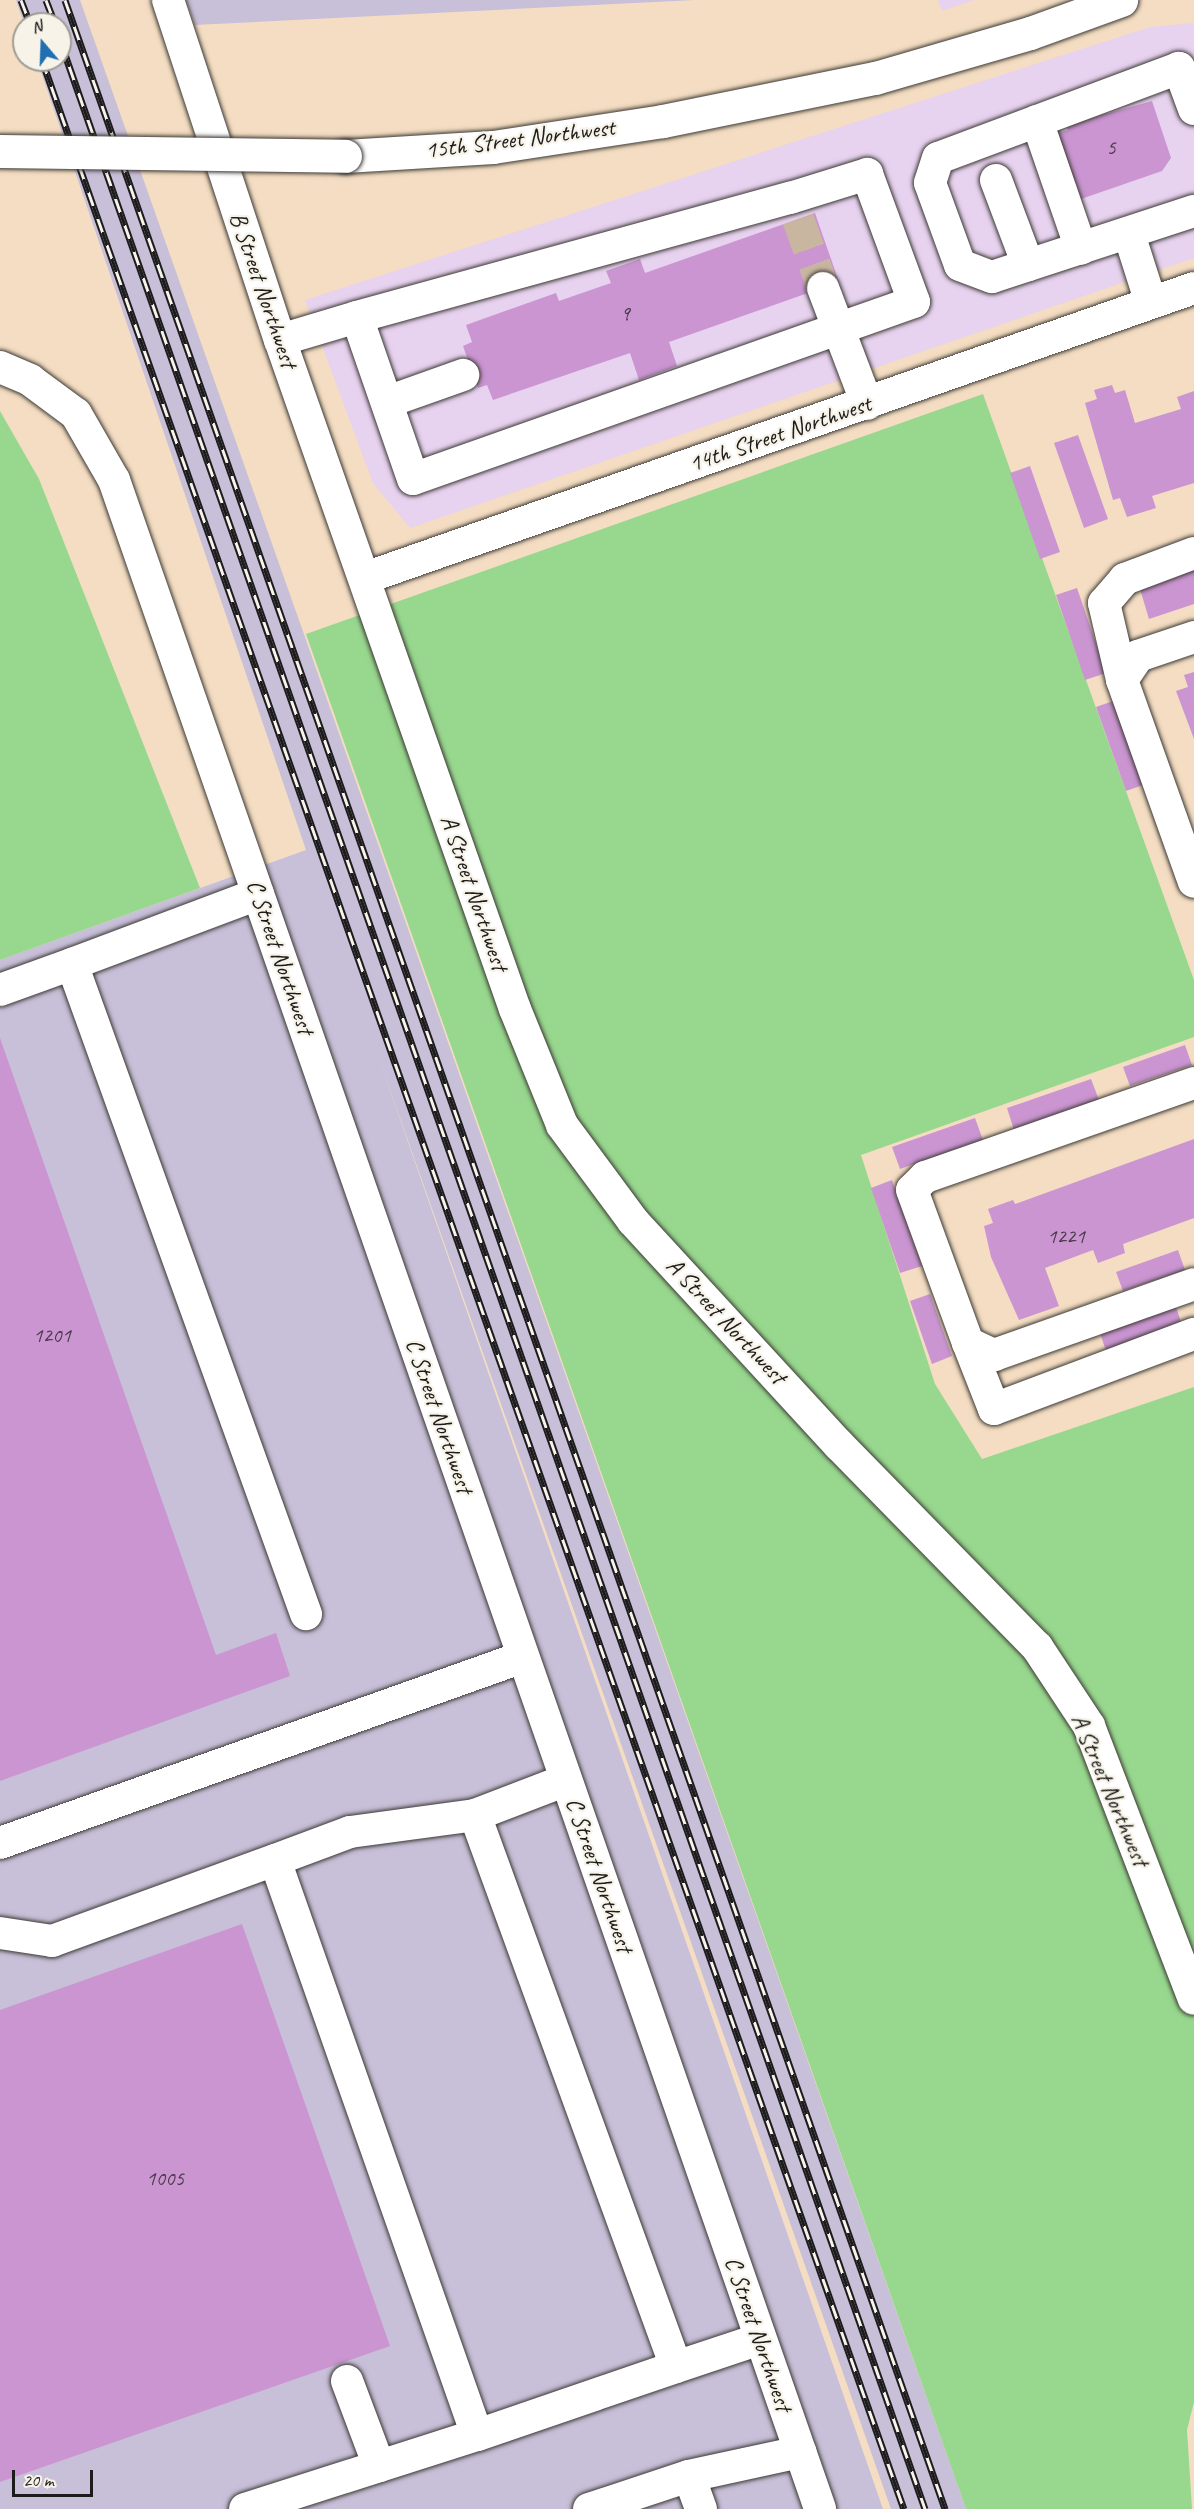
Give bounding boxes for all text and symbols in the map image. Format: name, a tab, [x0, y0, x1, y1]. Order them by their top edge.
north arrow	[12, 12, 72, 72]
text: N	[29, 16, 45, 38]
street label: 15th Street Northwest	[423, 113, 617, 165]
house number: 5	[1106, 134, 1116, 160]
street label: B Street Northwest	[223, 208, 303, 372]
house number: 9	[620, 300, 630, 326]
street label: 14th Street Northwest	[685, 389, 875, 479]
street label: A Street Northwest	[434, 811, 514, 975]
street label: C Street Northwest	[240, 876, 320, 1038]
house number: 1221	[1047, 1223, 1085, 1249]
street label: A Street Northwest	[660, 1252, 792, 1390]
house number: 1201	[33, 1322, 71, 1348]
street label: C Street Northwest	[399, 1335, 479, 1497]
street label: A Street Northwest	[1065, 1710, 1155, 1870]
street label: C Street Northwest	[559, 1794, 639, 1956]
house number: 1005	[146, 2165, 184, 2191]
street label: C Street Northwest	[718, 2253, 798, 2415]
scale bar	[15, 2458, 96, 2496]
text: 20 m	[23, 2469, 54, 2491]

